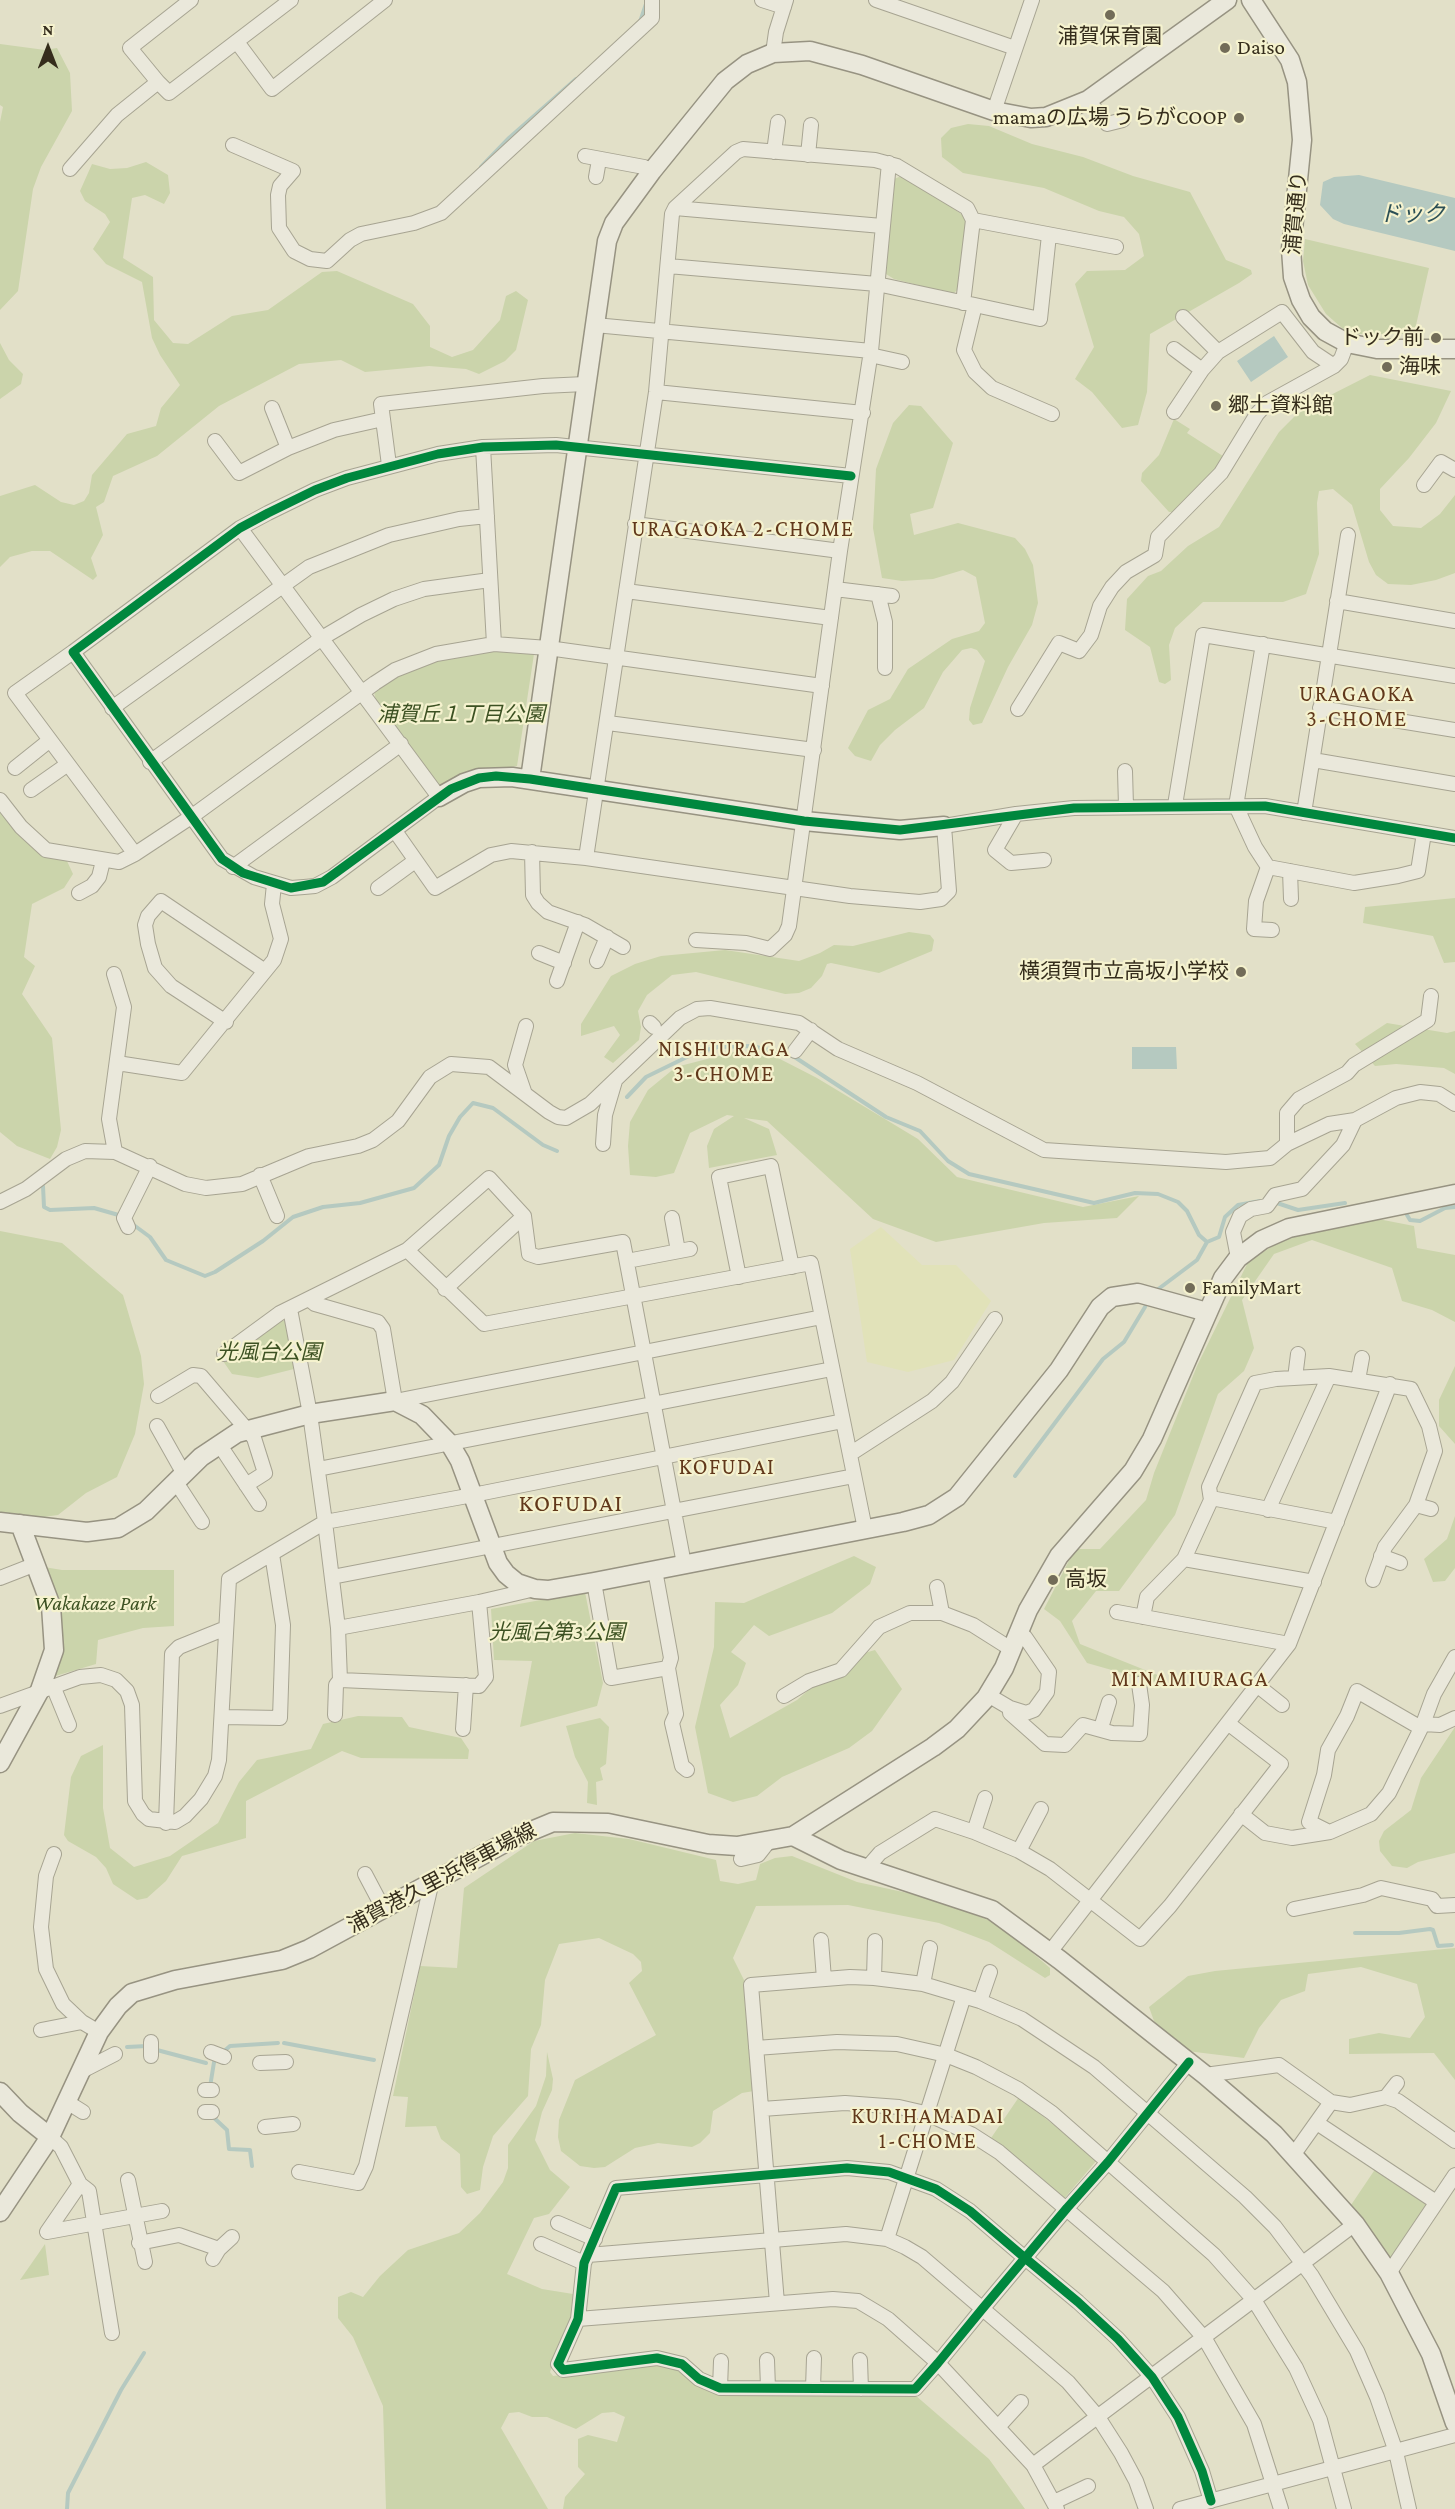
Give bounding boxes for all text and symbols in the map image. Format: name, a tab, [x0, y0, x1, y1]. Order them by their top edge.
marker: 浦賀保育園	[1103, 8, 1117, 22]
north arrow	[18, 18, 78, 78]
text: N	[43, 21, 53, 38]
place label: 浦賀保育園	[1058, 24, 1162, 50]
place label: Daiso	[1237, 35, 1285, 61]
marker: Daiso	[1218, 41, 1232, 55]
place label: mamaの広場 うらがCOOP	[993, 105, 1227, 131]
marker: mamaの広場 うらがCOOP	[1232, 111, 1246, 125]
street label: 浦賀通り	[1280, 170, 1312, 256]
water label: ドック	[1379, 201, 1445, 227]
place label: ドック前	[1340, 325, 1424, 351]
marker: ドック前	[1429, 331, 1443, 345]
place label: 海味	[1399, 354, 1441, 380]
marker: 海味	[1380, 360, 1394, 374]
place label: 郷土資料館	[1228, 393, 1333, 419]
marker: 郷土資料館	[1209, 399, 1223, 413]
district label: URAGAOKA 2-CHOME	[631, 516, 855, 542]
district label: URAGAOKA 3-CHOME	[1299, 681, 1415, 732]
park label: 浦賀丘１丁目公園	[377, 702, 545, 728]
place label: 横須賀市立高坂小学校	[1019, 959, 1229, 985]
marker: 横須賀市立高坂小学校	[1234, 965, 1248, 979]
district label: NISHIURAGA 3-CHOME	[658, 1036, 790, 1088]
place label: FamilyMart	[1202, 1275, 1301, 1301]
marker: FamilyMart	[1183, 1281, 1197, 1295]
park label: 光風台公園	[217, 1340, 321, 1366]
district label: KOFUDAI	[679, 1454, 775, 1480]
district label: KOFUDAI	[519, 1490, 623, 1518]
place label: 高坂	[1065, 1567, 1107, 1593]
marker: 高坂	[1046, 1573, 1060, 1587]
park label: Wakakaze Park	[34, 1591, 156, 1617]
park label: 光風台第3公園	[489, 1620, 625, 1646]
district label: MINAMIURAGA	[1111, 1666, 1269, 1692]
street label: 浦賀港久里浜停車場線	[343, 1818, 541, 1938]
district label: KURIHAMADAI 1-CHOME	[851, 2103, 1005, 2154]

